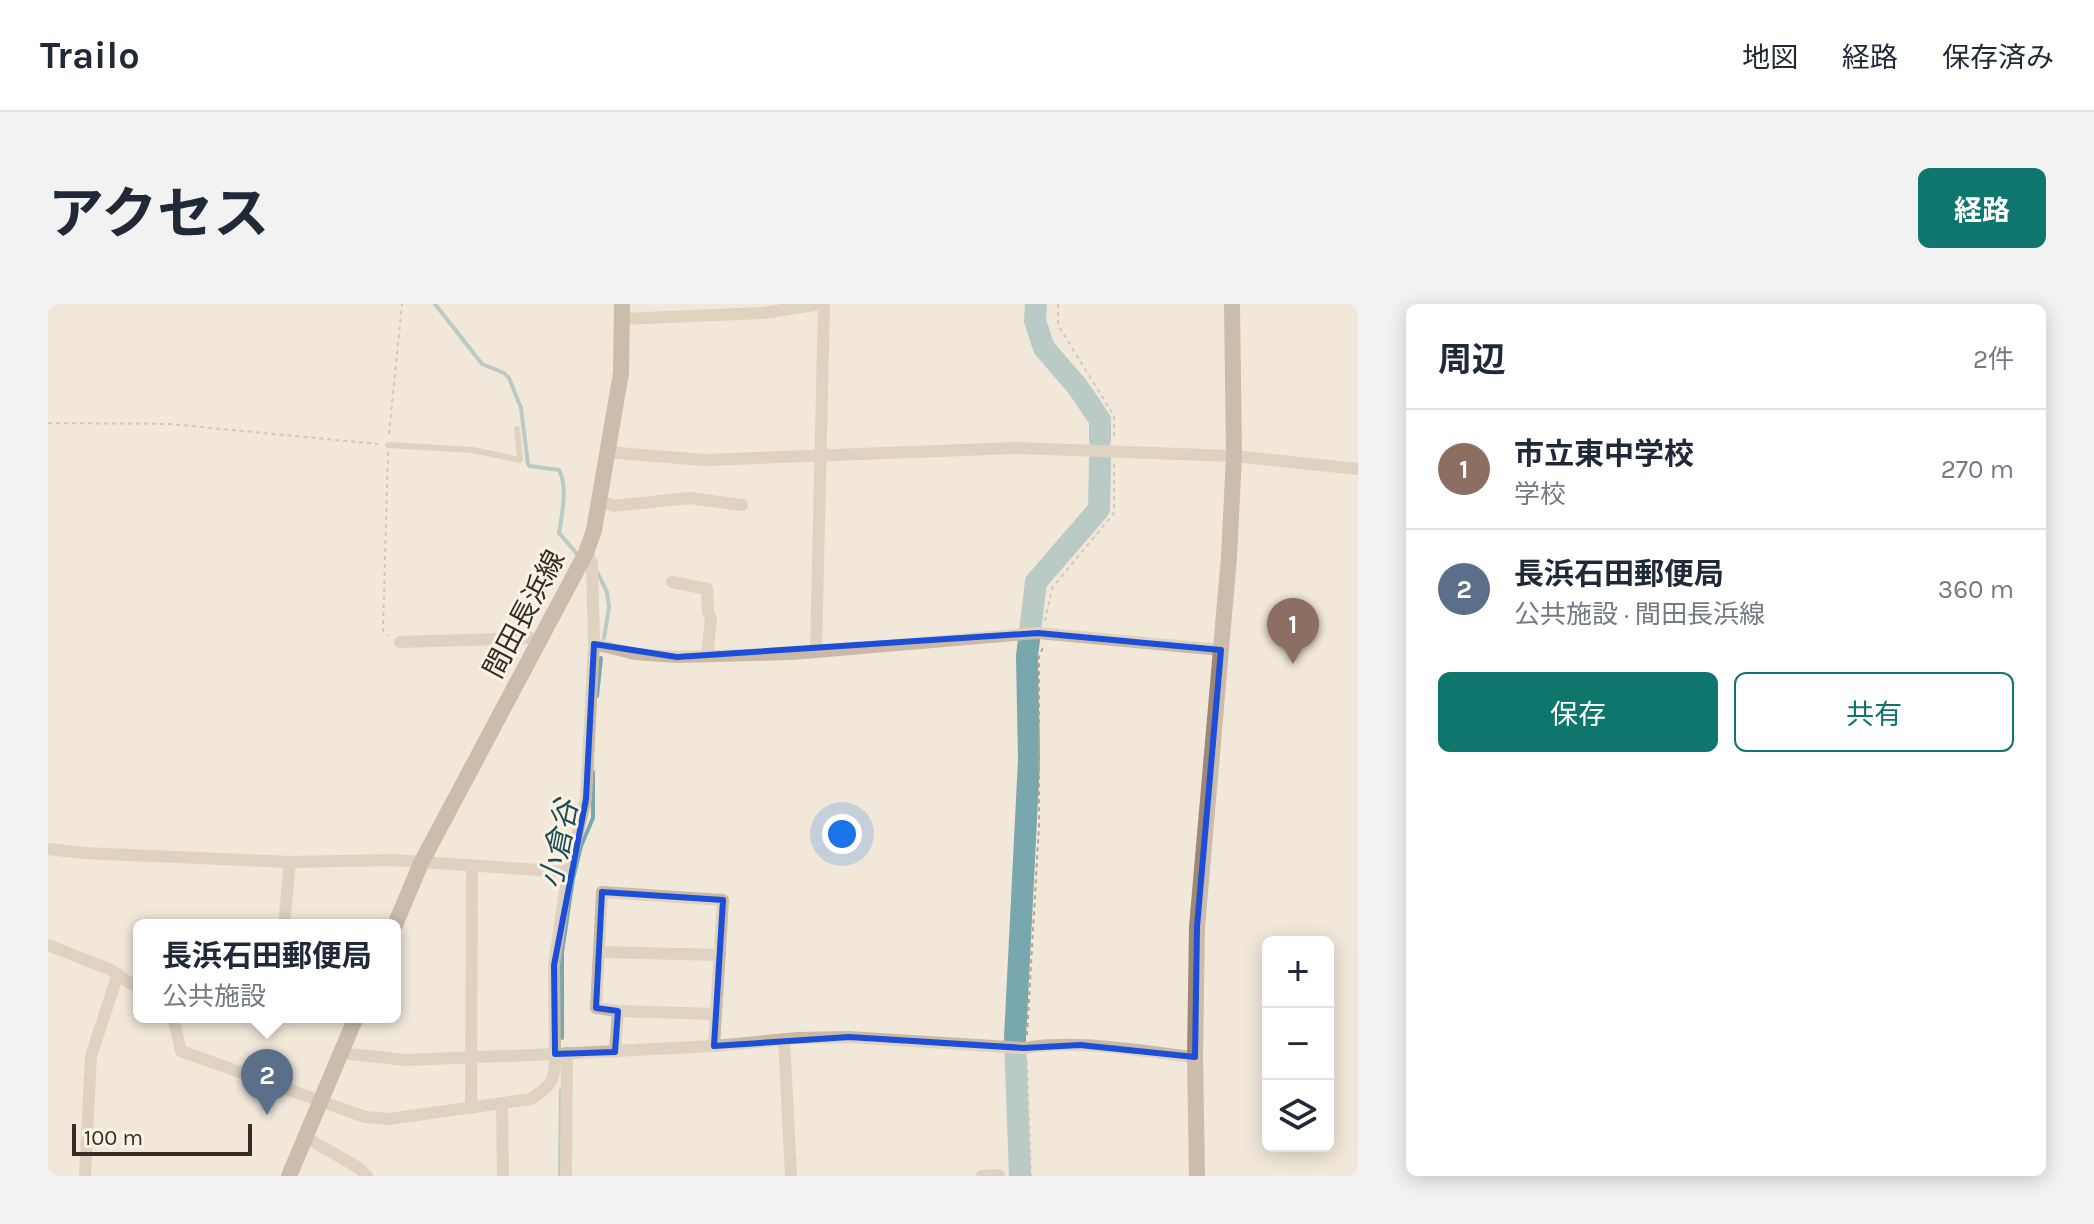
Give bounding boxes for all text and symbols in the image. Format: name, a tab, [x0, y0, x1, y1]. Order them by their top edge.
text: Trailo	[40, 33, 140, 78]
text: 地図	[1742, 41, 1798, 74]
text: 経路	[1842, 41, 1898, 74]
text: 保存済み	[1942, 41, 2054, 74]
button: 経路	[1918, 168, 2046, 248]
text: アクセス	[48, 182, 269, 247]
text: 周辺	[1438, 340, 1506, 380]
text: 2件	[1973, 344, 2014, 375]
text: 市立東中学校	[1514, 436, 1694, 472]
text: 1	[1459, 454, 1469, 485]
text: 270 m	[1941, 454, 2014, 485]
text: 学校	[1514, 479, 1566, 510]
street label: 間田長浜線	[477, 544, 571, 684]
text: 長浜石田郵便局	[1514, 556, 1724, 592]
text: 2	[1456, 574, 1472, 605]
text: 360 m	[1938, 574, 2014, 605]
pin: 1	[1267, 598, 1319, 664]
text: 公共施設 · 間田長浜線	[1514, 599, 1765, 630]
button: 保存	[1438, 672, 1718, 752]
button: 共有	[1734, 672, 2014, 752]
water label: 小倉谷	[533, 793, 586, 892]
your location	[822, 814, 862, 854]
popup	[133, 919, 401, 1023]
map controls	[1262, 936, 1334, 1152]
button: +	[1262, 936, 1334, 1008]
text: 長浜石田郵便局	[162, 938, 372, 974]
text: 公共施設	[162, 981, 266, 1012]
button: −	[1262, 1008, 1334, 1080]
pin: 2	[241, 1049, 293, 1115]
button: layers	[1262, 1080, 1334, 1152]
scale bar	[72, 1120, 252, 1156]
text: 100 m	[84, 1125, 143, 1151]

